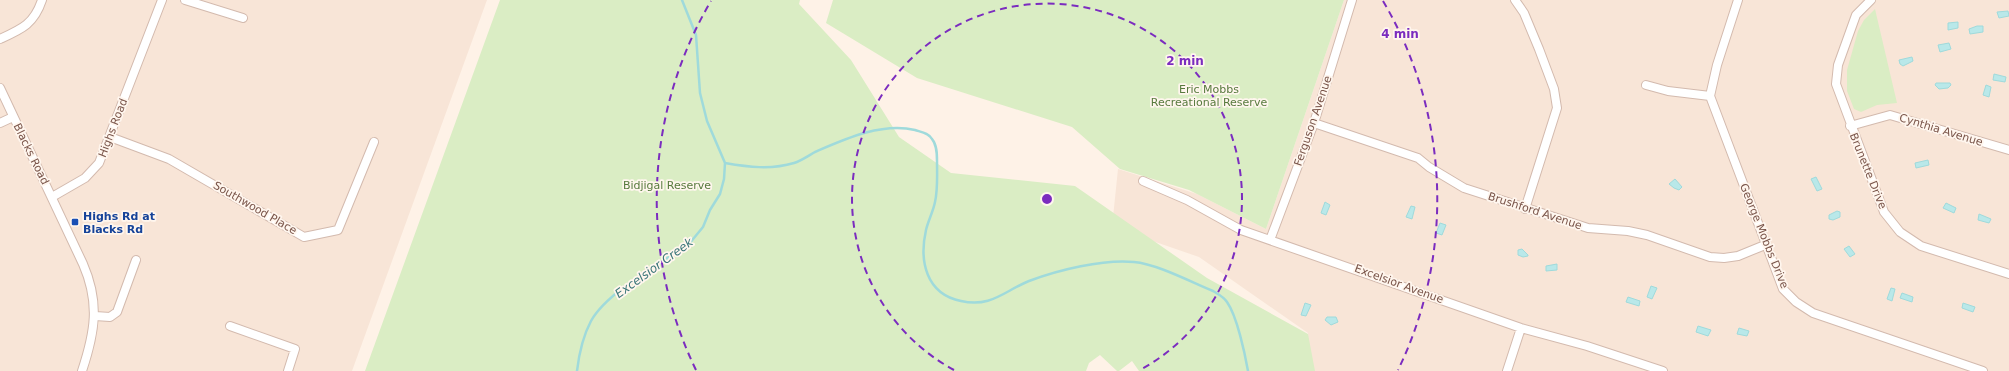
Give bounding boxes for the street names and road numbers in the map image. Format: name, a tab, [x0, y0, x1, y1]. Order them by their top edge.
street label: Ferguson Avenue	[1291, 74, 1335, 168]
street label: Highs Road	[96, 97, 130, 159]
street label: Cynthia Avenue	[1898, 111, 1985, 149]
street label: Blacks Road	[11, 121, 51, 187]
street label: Brunette Drive	[1847, 131, 1889, 211]
street label: Southwood Place	[211, 179, 299, 237]
street label: George Mobbs Drive	[1737, 181, 1791, 291]
street label: Brushford Avenue	[1486, 190, 1584, 232]
street label: Excelsior Avenue	[1353, 262, 1445, 306]

